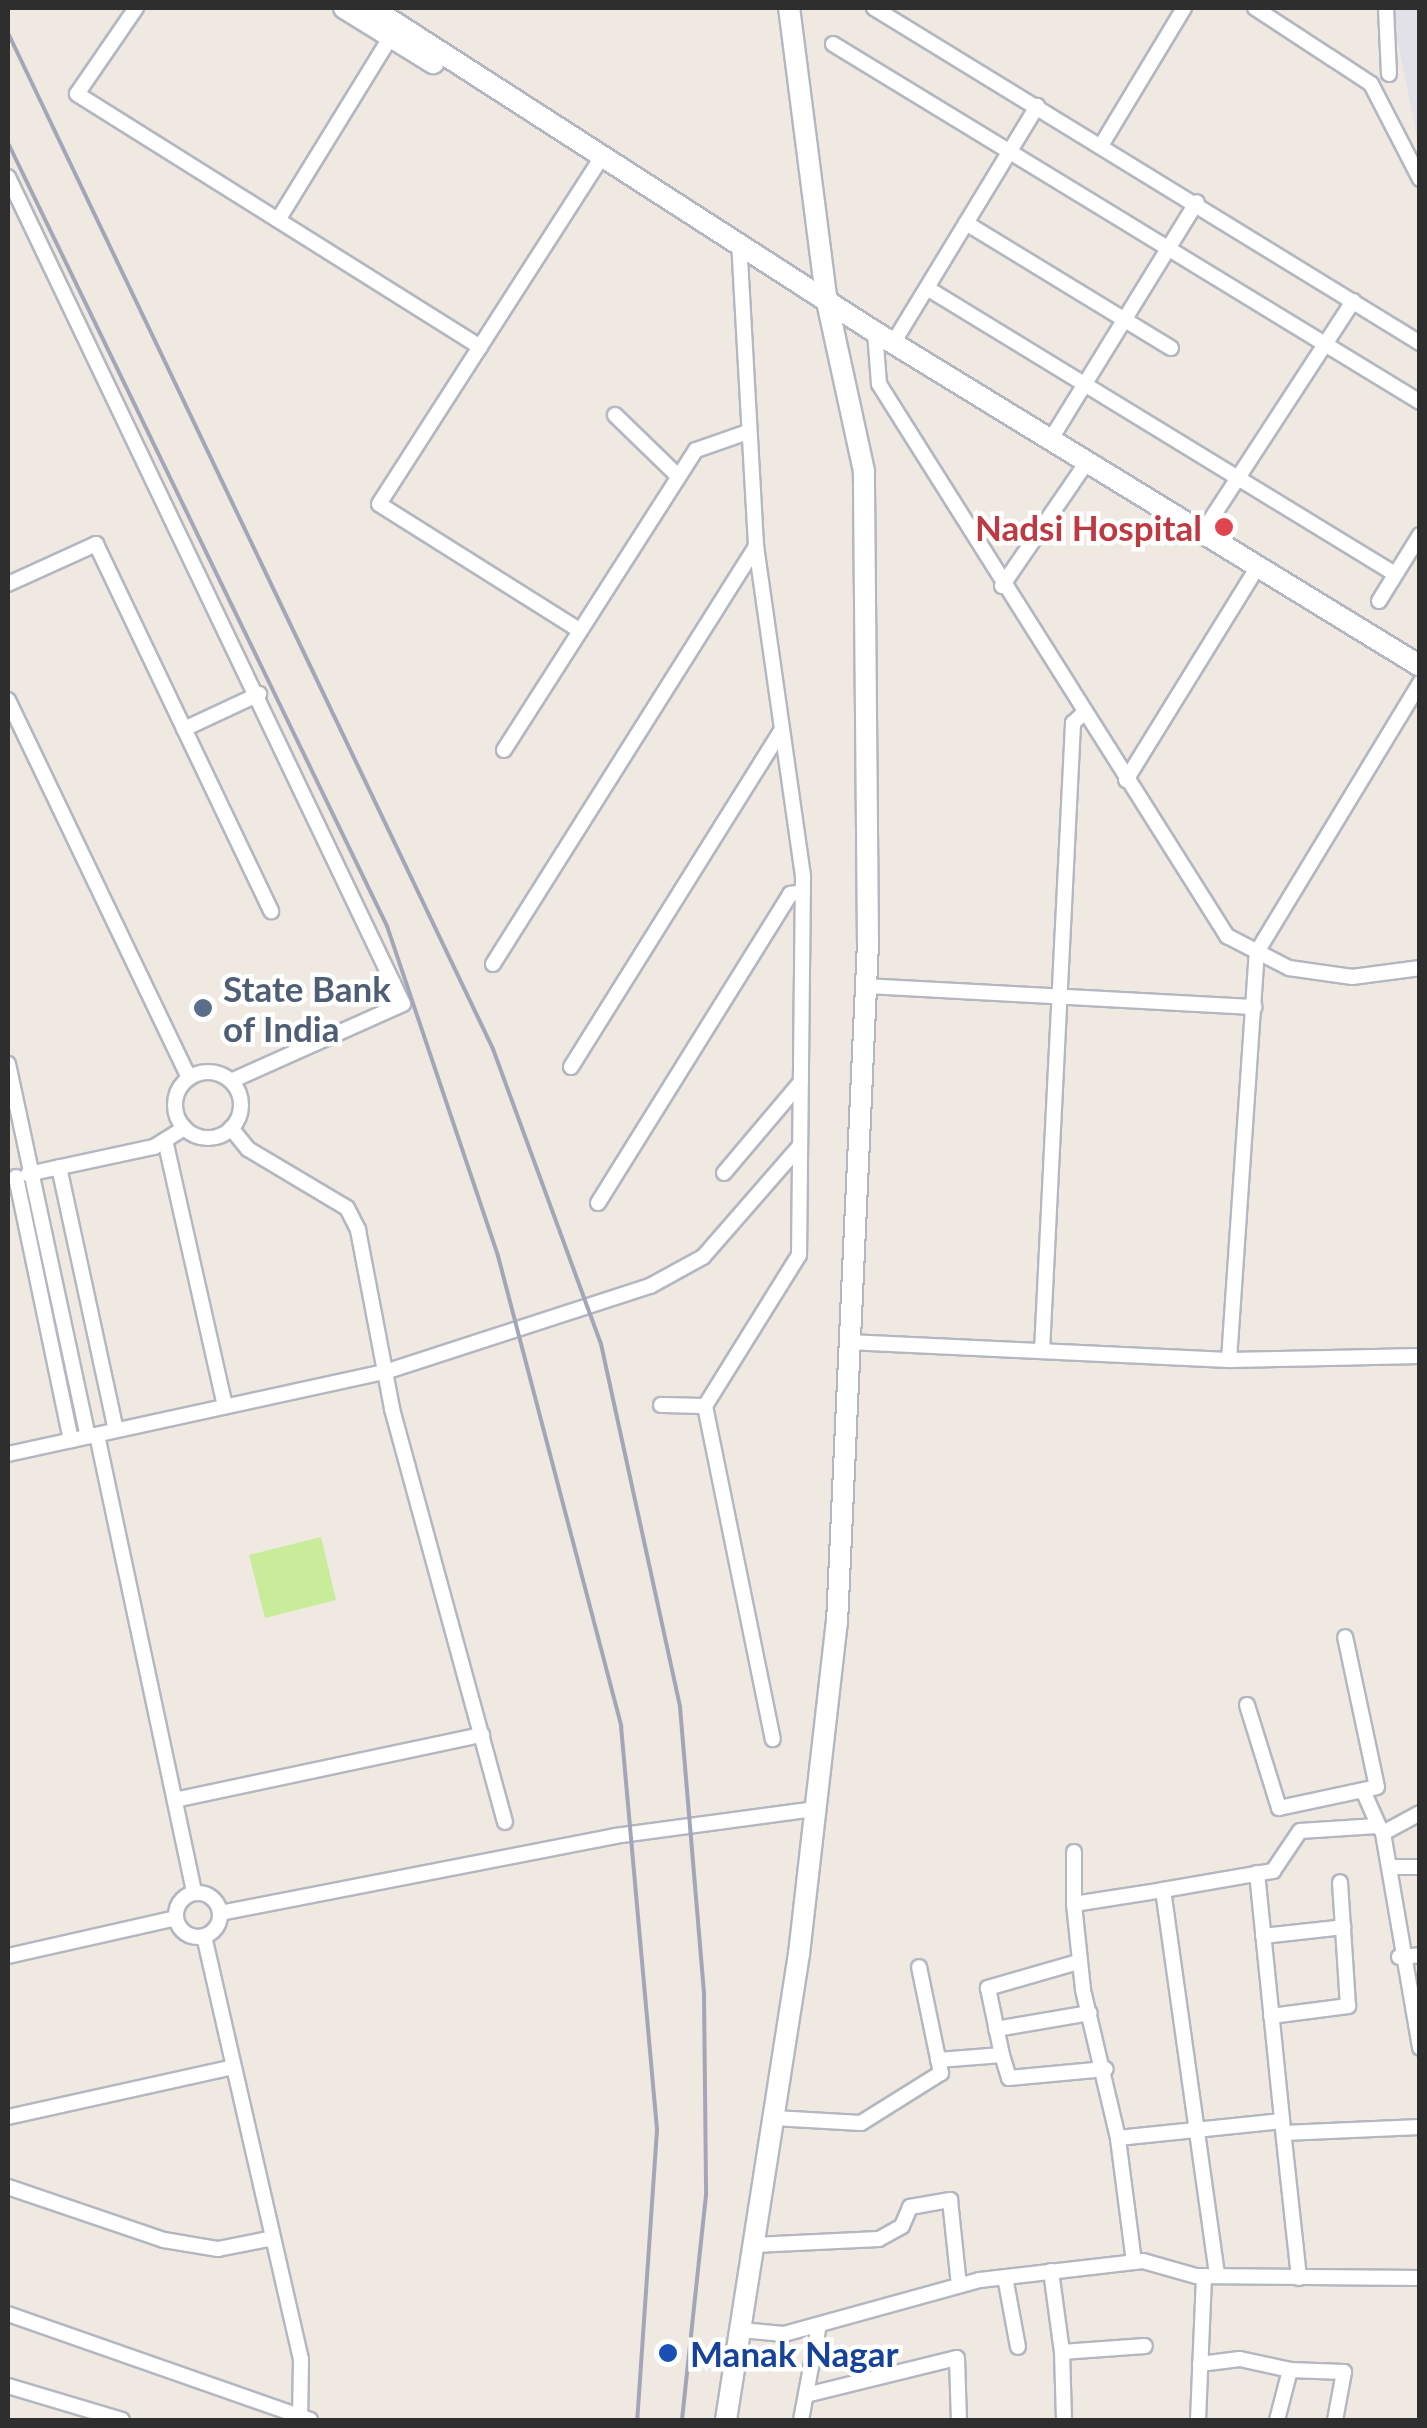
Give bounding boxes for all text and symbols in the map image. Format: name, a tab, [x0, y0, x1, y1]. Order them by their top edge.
place label: Nadsi Hospital	[975, 506, 1202, 548]
marker: Nadsi Hospital	[1211, 514, 1237, 540]
place label: State Bank of India	[223, 967, 391, 1049]
marker: State Bank of India	[192, 997, 214, 1019]
place label: Manak Nagar	[690, 2332, 899, 2374]
marker: Manak Nagar	[655, 2340, 681, 2366]

